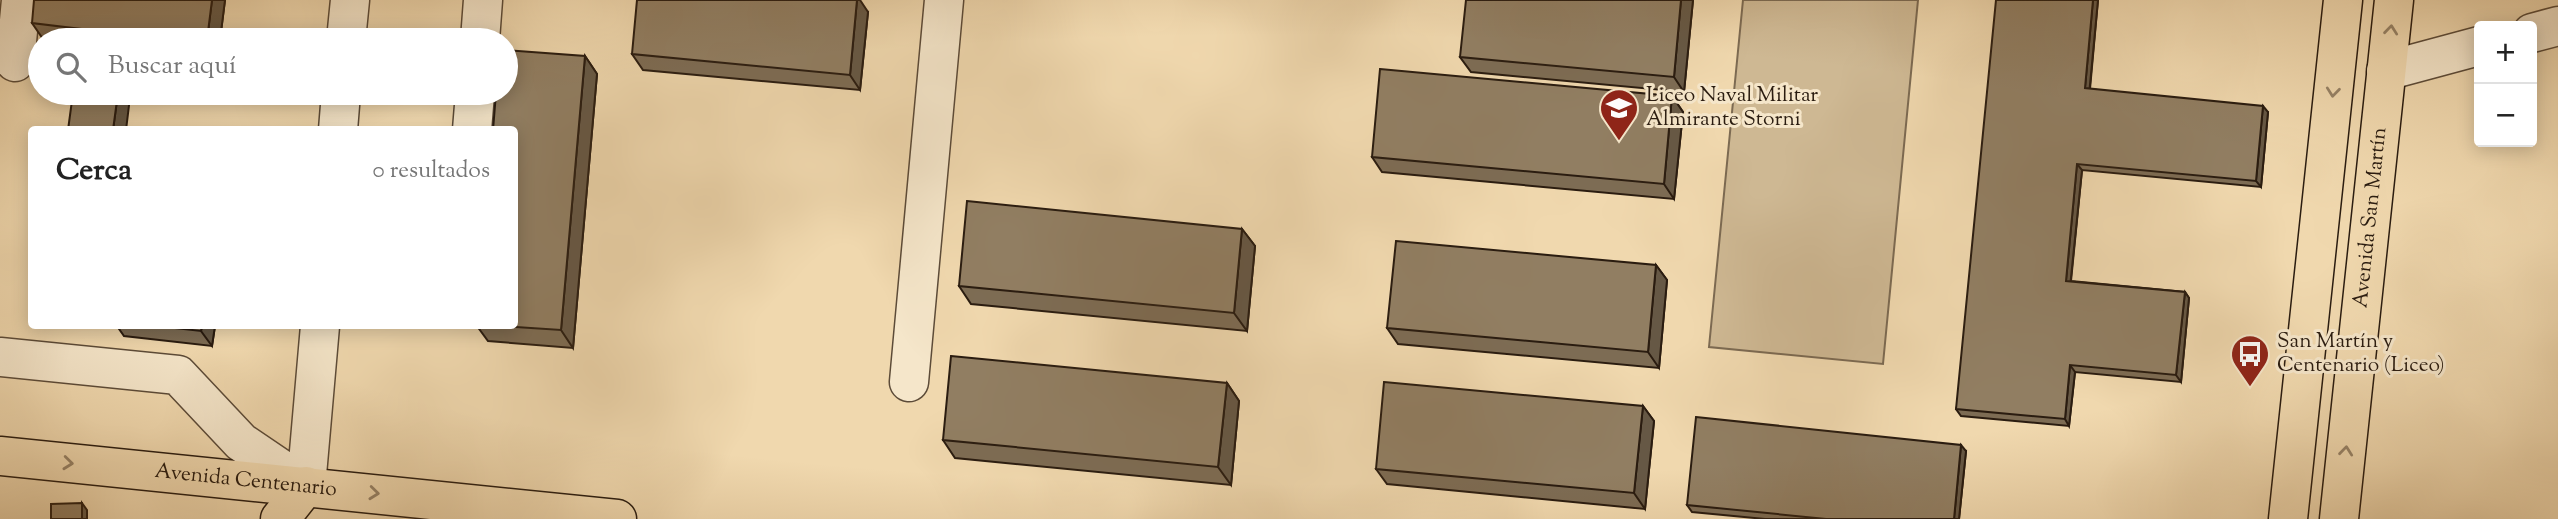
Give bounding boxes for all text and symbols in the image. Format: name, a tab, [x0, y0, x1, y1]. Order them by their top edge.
map controls	[2474, 21, 2537, 147]
button: +	[2474, 21, 2537, 84]
one-way arrow	[2383, 24, 2398, 36]
search box	[28, 28, 518, 105]
icon: search	[52, 48, 90, 86]
text: Buscar aquí	[108, 48, 237, 85]
place label: Liceo Naval Militar Almirante Storni	[1646, 81, 1818, 135]
button: −	[2474, 84, 2537, 147]
one-way arrow	[2326, 86, 2341, 98]
school or university icon: Liceo Naval Militar Almirante Storni	[1598, 87, 1640, 142]
street label: Avenida San Martín	[2346, 126, 2395, 310]
text: Cerca	[56, 150, 132, 193]
text: 0 resultados	[373, 155, 490, 188]
place label: San Martín y Centenario (Liceo)	[2277, 327, 2445, 381]
bus stop icon: San Martín y Centenario (Liceo)	[2229, 333, 2271, 388]
one-way arrow	[2338, 445, 2353, 457]
one-way arrow	[62, 455, 74, 470]
street label: Avenida Centenario	[153, 457, 338, 505]
one-way arrow	[369, 485, 380, 500]

